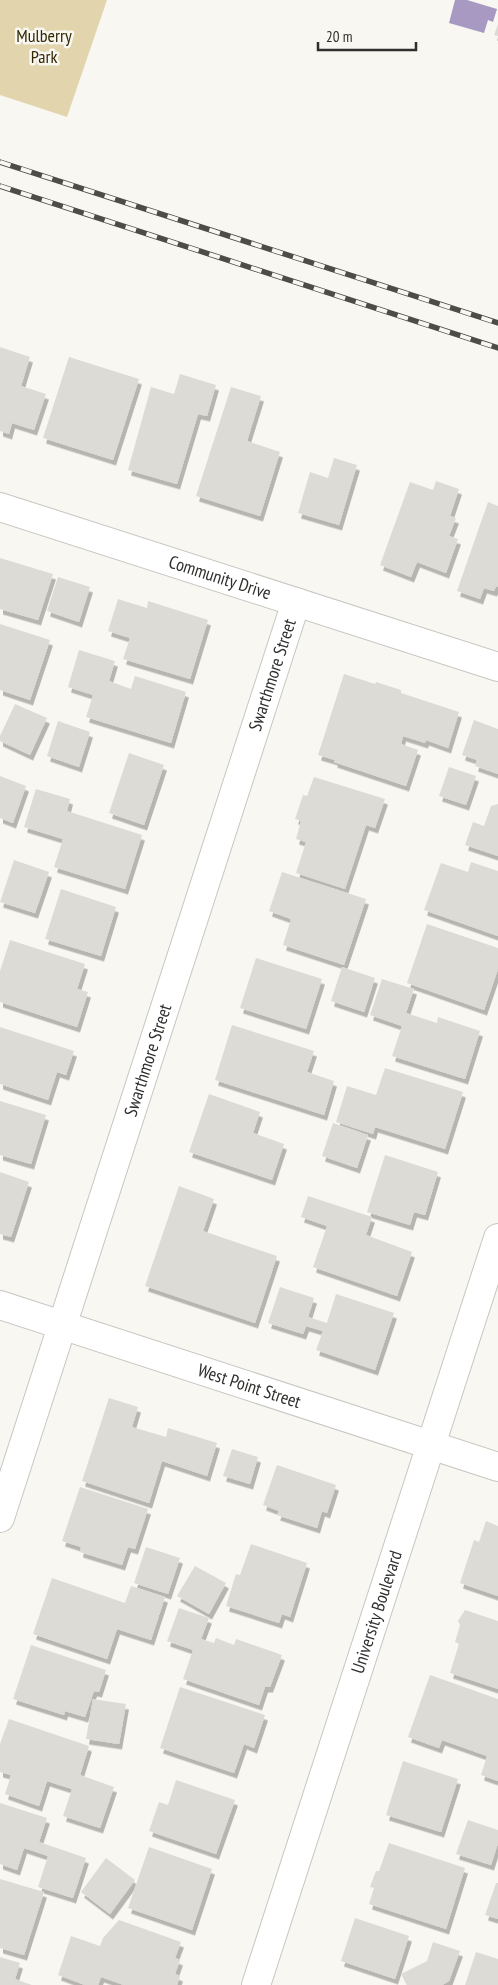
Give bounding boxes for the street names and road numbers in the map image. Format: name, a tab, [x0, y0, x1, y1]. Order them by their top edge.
street label: Community Drive	[166, 550, 274, 604]
street label: Swarthmore Street	[243, 616, 301, 734]
street label: Swarthmore Street	[119, 1001, 176, 1119]
street label: West Point Street	[195, 1358, 304, 1413]
street label: University Boulevard	[346, 1548, 407, 1676]

